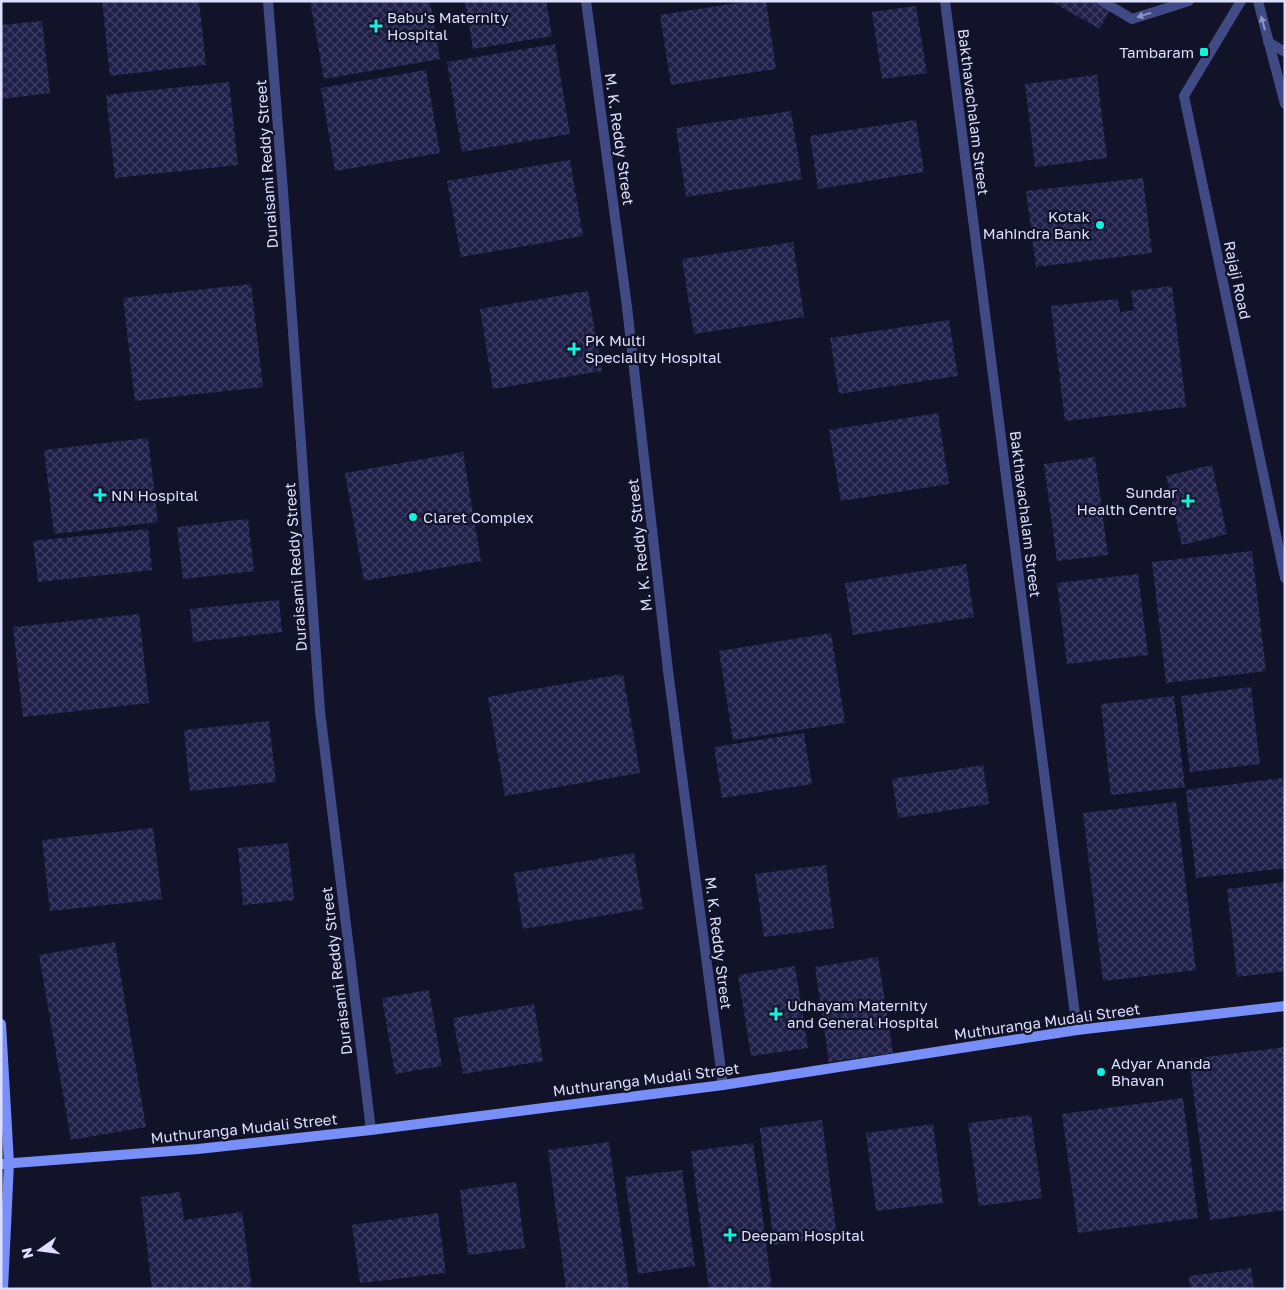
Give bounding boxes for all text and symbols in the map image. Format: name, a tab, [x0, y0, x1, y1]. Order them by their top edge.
place label: Babu's Maternity Hospital	[387, 8, 509, 43]
one-way arrow	[1136, 12, 1151, 20]
one-way arrow	[1259, 15, 1267, 30]
marker: Babu's Maternity Hospital	[369, 19, 383, 33]
street label: Bakthavachalam Street	[955, 28, 993, 196]
place label: Tambaram	[1119, 43, 1194, 61]
marker: Tambaram	[1198, 46, 1210, 58]
street label: M. K. Reddy Street	[602, 72, 638, 206]
street label: Duraisami Reddy Street	[251, 79, 281, 249]
place label: Kotak Mahindra Bank	[983, 207, 1091, 242]
marker: Kotak Mahindra Bank	[1094, 219, 1106, 231]
street label: Rajaji Road	[1221, 239, 1255, 321]
place label: PK Multi Speciality Hospital	[585, 331, 722, 366]
marker: PK Multi Speciality Hospital	[567, 342, 581, 356]
street label: Bakthavachalam Street	[1007, 430, 1045, 598]
street label: M. K. Reddy Street	[623, 478, 655, 612]
street label: Duraisami Reddy Street	[280, 482, 310, 652]
place label: Sundar Health Centre	[1077, 483, 1177, 518]
place label: NN Hospital	[111, 486, 199, 504]
marker: NN Hospital	[93, 488, 107, 502]
marker: Sundar Health Centre	[1181, 494, 1195, 508]
place label: Claret Complex	[423, 508, 534, 526]
marker: Claret Complex	[407, 511, 419, 523]
street label: M. K. Reddy Street	[702, 876, 736, 1010]
street label: Duraisami Reddy Street	[317, 886, 355, 1056]
place label: Udhayam Maternity and General Hospital	[787, 996, 939, 1031]
street label: Muthuranga Mudali Street	[953, 999, 1141, 1043]
marker: Udhayam Maternity and General Hospital	[769, 1007, 783, 1021]
place label: Adyar Ananda Bhavan	[1111, 1054, 1211, 1089]
street label: Muthuranga Mudali Street	[552, 1059, 740, 1099]
marker: Adyar Ananda Bhavan	[1095, 1066, 1107, 1078]
street label: Muthuranga Mudali Street	[150, 1109, 338, 1147]
north arrow	[15, 1225, 65, 1275]
place label: Deepam Hospital	[741, 1226, 865, 1244]
marker: Deepam Hospital	[723, 1228, 737, 1242]
text: N	[17, 1246, 36, 1260]

